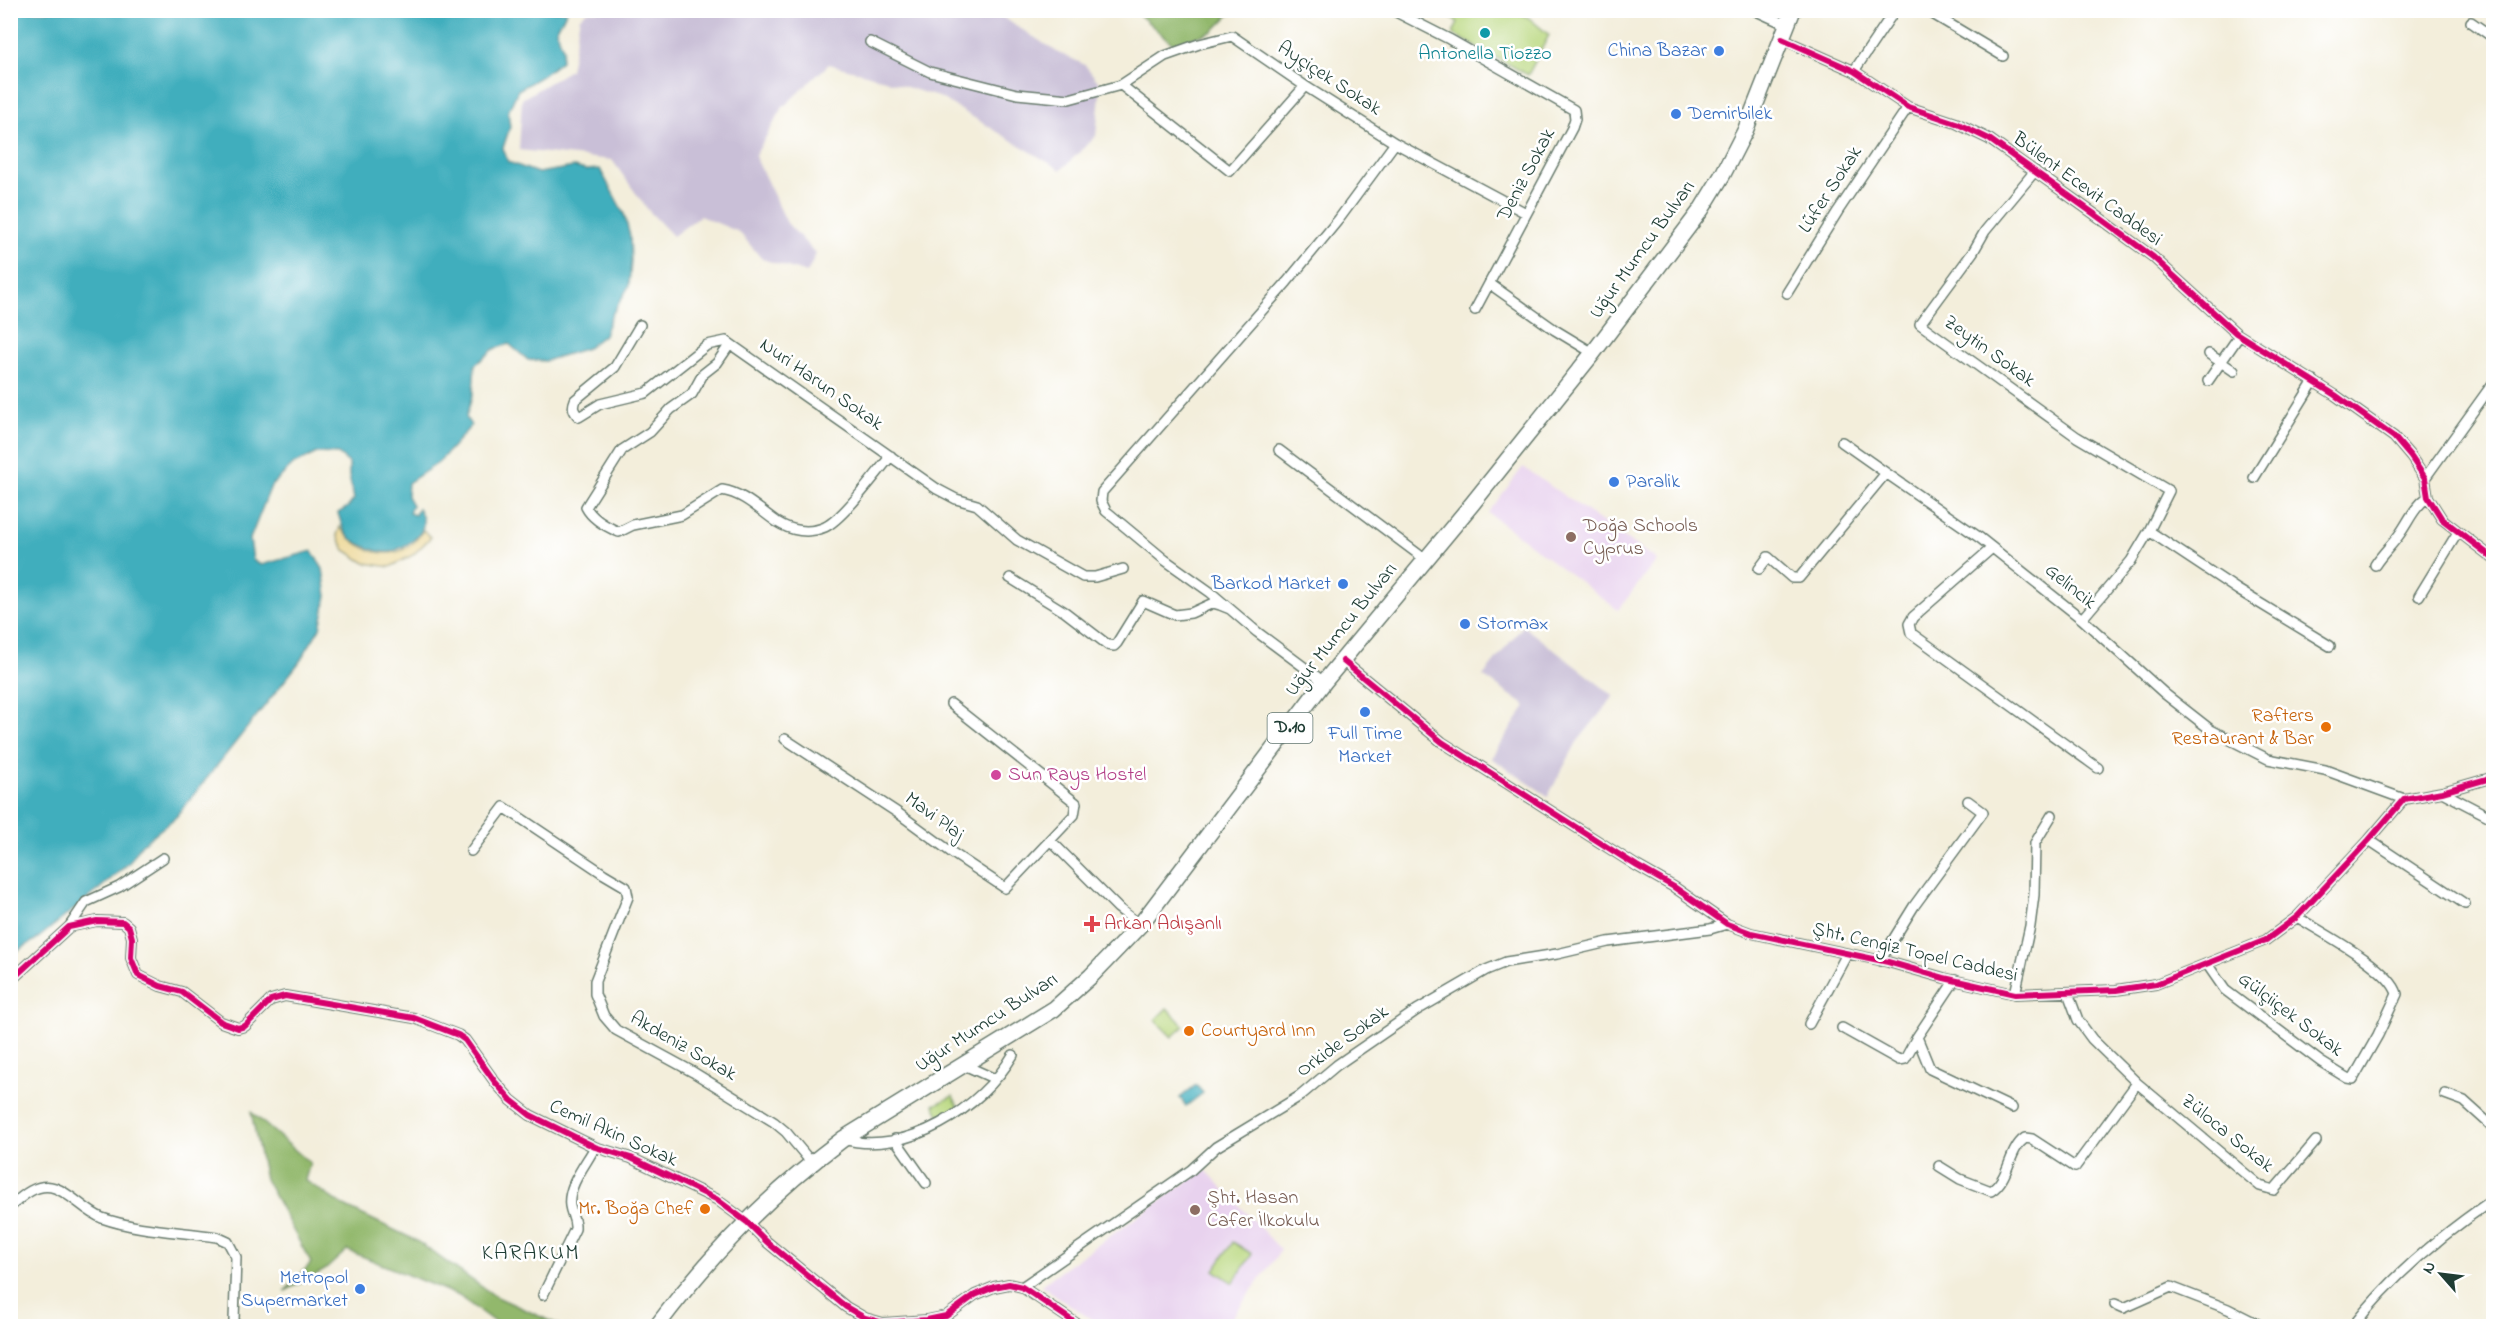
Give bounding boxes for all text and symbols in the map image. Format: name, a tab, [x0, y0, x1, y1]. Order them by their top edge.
marker: Antonella Tiozzo	[1478, 26, 1492, 40]
street label: Ayçiçek Sokak	[1271, 34, 1387, 124]
place label: China Bazar	[1608, 37, 1708, 66]
place label: Antonella Tiozzo	[1418, 40, 1552, 69]
marker: China Bazar	[1712, 44, 1726, 58]
place label: Demirbilek	[1687, 100, 1772, 129]
marker: Demirbilek	[1669, 107, 1683, 121]
street label: Deniz Sokak	[1490, 123, 1564, 227]
street label: Bülent Ecevit Caddesi	[2005, 125, 2168, 254]
street label: Lűfer Sokak	[1792, 140, 1870, 239]
street label: Uğur Mumcu Bulvarı	[1583, 175, 1704, 326]
street label: Zeytin Sokak	[1937, 309, 2041, 395]
street label: Nuri Harun Sokak	[753, 331, 889, 439]
place label: Paralik	[1626, 468, 1680, 497]
marker: Paralik	[1607, 475, 1621, 489]
place label: Doğa Schools Cyprus	[1582, 512, 1698, 564]
marker: Doğa Schools Cyprus	[1564, 530, 1578, 544]
street label: Uğur Mumcu Bulvarı	[1279, 557, 1406, 704]
street label: Gelincik	[2038, 557, 2102, 617]
place label: Barkod Market	[1211, 570, 1331, 599]
marker: Barkod Market	[1336, 577, 1350, 591]
place label: Stormax	[1477, 610, 1548, 639]
marker: Stormax	[1458, 617, 1472, 631]
place label: Rafters Restaurant & Bar	[2172, 702, 2315, 754]
marker: Full Time Market	[1358, 705, 1372, 719]
road number: D.10	[1268, 713, 1312, 743]
place label: Full Time Market	[1327, 720, 1402, 772]
marker: Rafters Restaurant & Bar	[2319, 720, 2333, 734]
place label: Sun Rays Hostel	[1008, 761, 1146, 790]
marker: Sun Rays Hostel	[989, 768, 1003, 782]
street label: Mavi Plaj	[898, 785, 971, 849]
place label: Arkan Adışanlı	[1104, 910, 1222, 939]
street label: Şht. Cengiz Topel Caddesi	[1809, 915, 2021, 992]
marker: Arkan Adışanlı	[1085, 917, 1099, 931]
street label: Uğur Mumcu Bulvarı	[910, 966, 1065, 1081]
street label: Gülçiiçek Sokak	[2231, 966, 2349, 1065]
street label: Orkide Sokak	[1291, 998, 1395, 1085]
street label: Akdeniz Sokak	[624, 1005, 742, 1089]
place label: Courtyard Inn	[1201, 1017, 1316, 1046]
marker: Courtyard Inn	[1182, 1024, 1196, 1038]
street label: Züloca Sokak	[2174, 1087, 2280, 1181]
street label: Cemil Akin Sokak	[544, 1093, 682, 1175]
place label: Şht. Hasan Cafer İlkokulu	[1207, 1184, 1320, 1236]
place label: Mr. Boğa Chef	[578, 1195, 694, 1225]
marker: Mr. Boğa Chef	[698, 1202, 712, 1216]
marker: Şht. Hasan Cafer İlkokulu	[1188, 1203, 1202, 1217]
district label: KARAKUM	[482, 1238, 580, 1270]
north arrow	[2411, 1244, 2471, 1304]
text: N	[2416, 1257, 2443, 1278]
place label: Metropol Supermarket	[241, 1264, 348, 1316]
marker: Metropol Supermarket	[353, 1282, 367, 1296]

